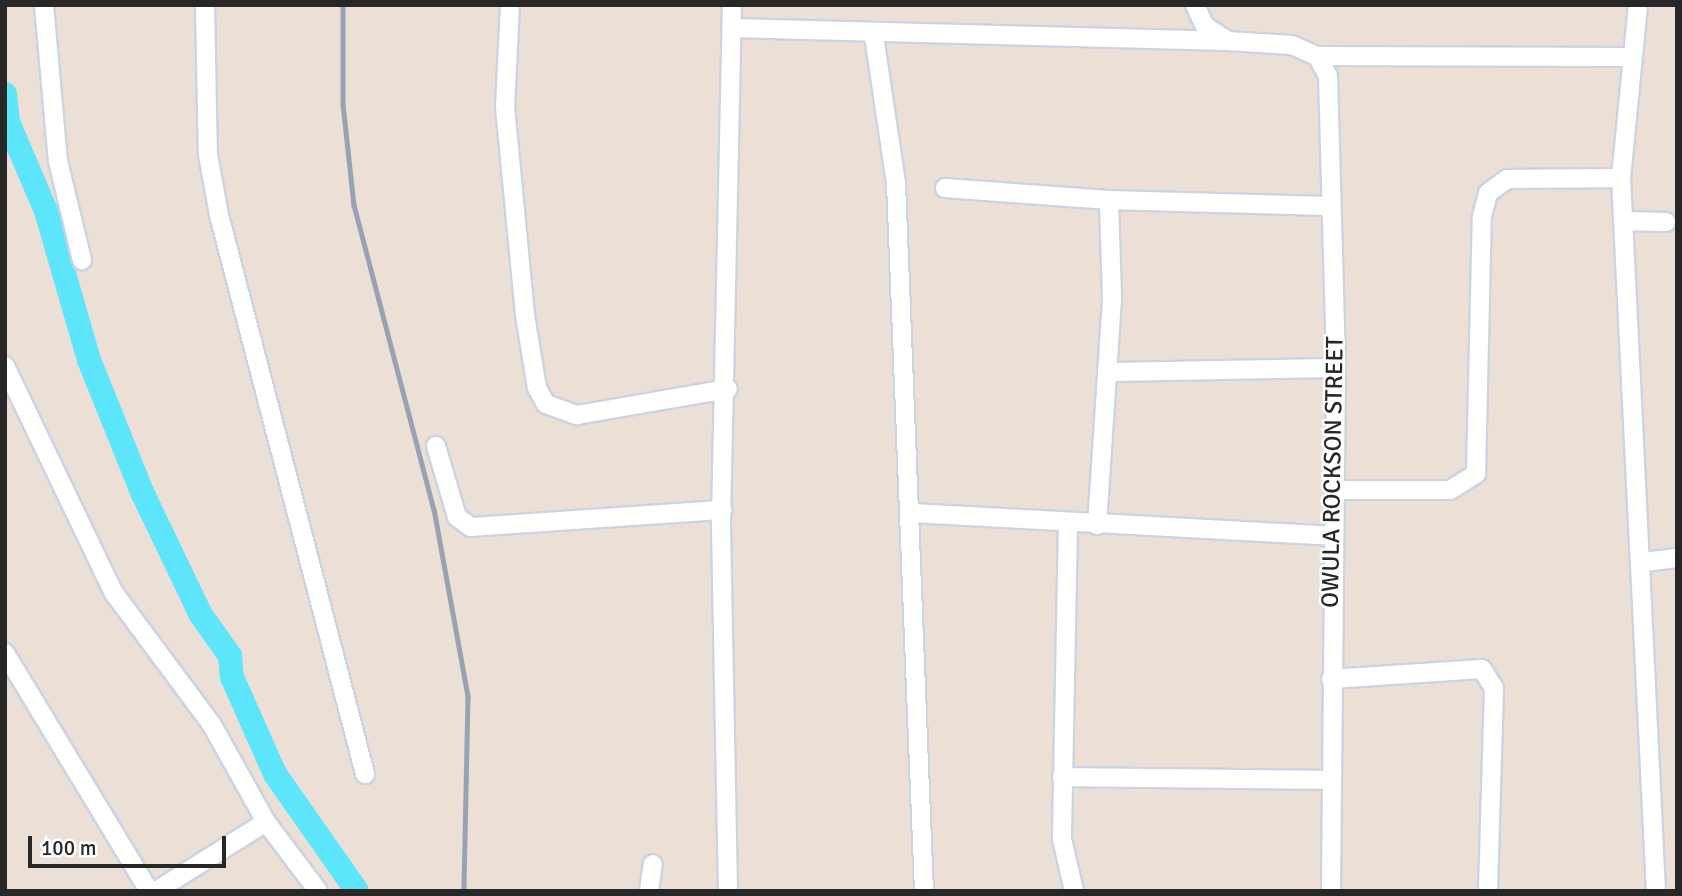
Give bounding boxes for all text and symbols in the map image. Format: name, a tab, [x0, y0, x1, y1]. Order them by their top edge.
street label: OWULA ROCKSON STREET	[1316, 336, 1350, 608]
scale bar	[32, 822, 229, 866]
text: 100 m	[41, 835, 96, 861]

